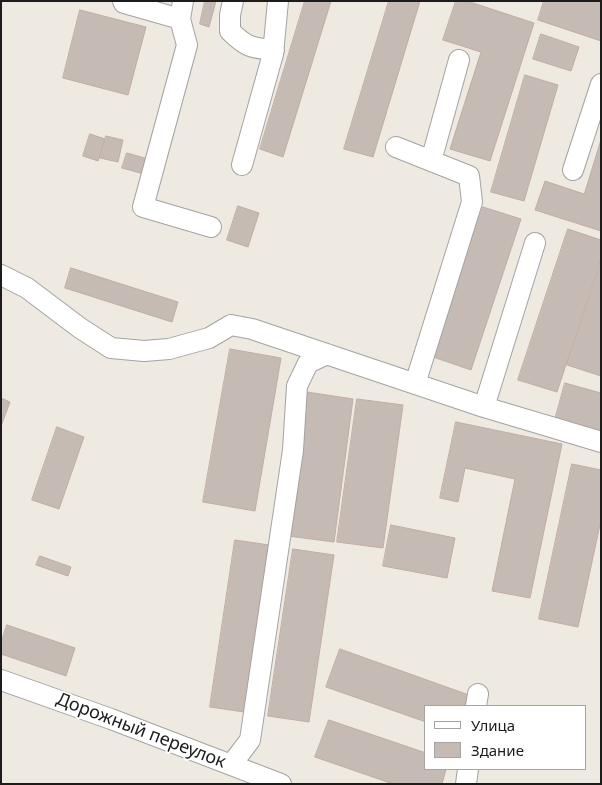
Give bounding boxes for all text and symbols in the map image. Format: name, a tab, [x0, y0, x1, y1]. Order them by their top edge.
street label: Дорожный переулок	[53, 689, 229, 773]
legend	[424, 705, 587, 770]
text: Улица	[471, 715, 515, 735]
text: Здание	[471, 740, 524, 760]

